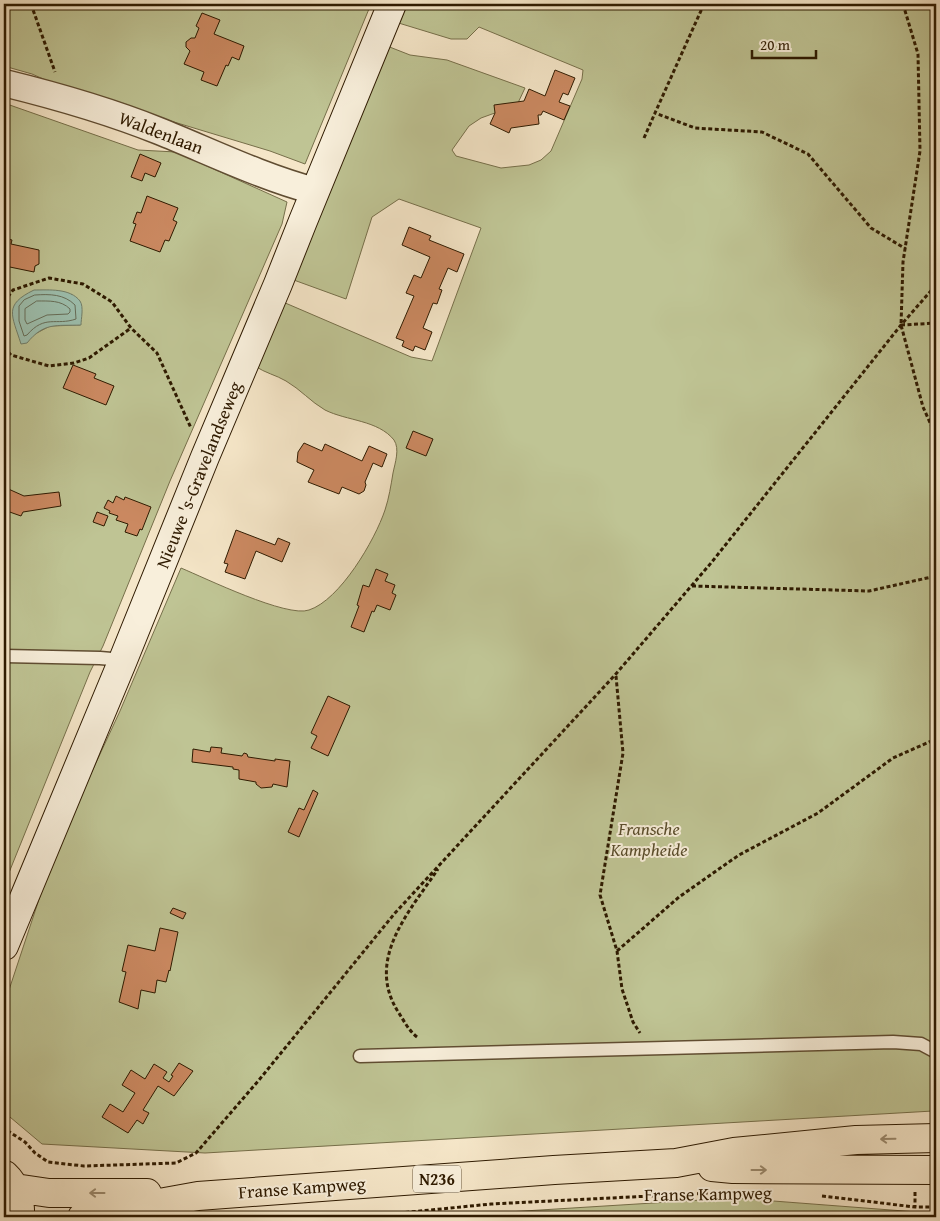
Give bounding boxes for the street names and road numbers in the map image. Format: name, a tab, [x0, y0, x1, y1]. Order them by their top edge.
street label: Waldenlaan	[115, 104, 207, 161]
street label: Nieuwe 's-Gravelandseweg	[149, 377, 248, 572]
road number: N236	[413, 1166, 461, 1192]
street label: Franse Kampweg	[237, 1170, 367, 1205]
street label: Franse Kampweg	[644, 1179, 772, 1208]

